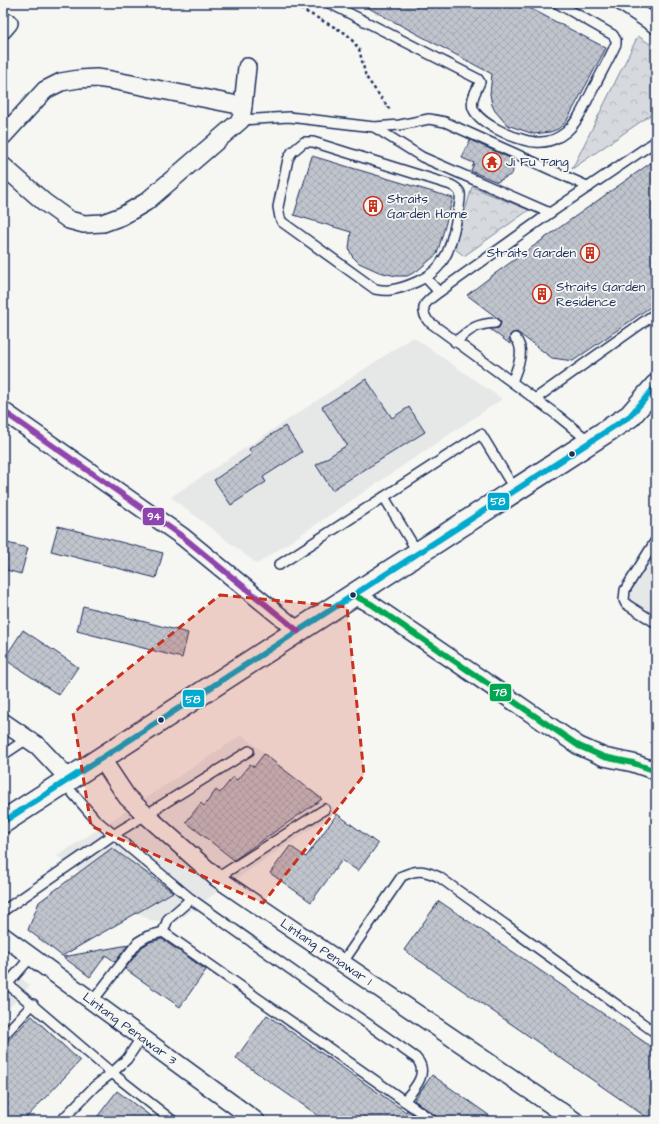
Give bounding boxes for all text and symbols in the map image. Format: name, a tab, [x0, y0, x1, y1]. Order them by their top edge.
temple icon: Ji Fu Tang	[481, 151, 503, 173]
place label: Ji Fu Tang	[506, 153, 569, 172]
place label: Straits Garden Home	[387, 190, 468, 223]
building icon: Straits Garden Home	[362, 195, 384, 217]
building icon: Straits Garden	[579, 242, 601, 264]
place label: Straits Garden	[487, 244, 576, 262]
place label: Straits Garden Residence	[556, 278, 646, 311]
building icon: Straits Garden Residence	[531, 283, 553, 305]
unlabelled marker	[567, 449, 577, 459]
line badge: 58	[487, 492, 510, 511]
text: 58	[491, 494, 506, 509]
line badge: 94	[142, 507, 165, 526]
text: 94	[147, 509, 161, 524]
unlabelled marker	[348, 590, 358, 600]
line badge: 78	[489, 683, 512, 702]
text: 78	[492, 685, 508, 700]
line badge: 58	[182, 689, 205, 708]
text: 58	[186, 692, 201, 707]
unlabelled marker	[156, 715, 166, 725]
street label: Lintang Penawar 1	[277, 915, 376, 990]
street label: Lintang Penawar 3	[79, 988, 181, 1069]

